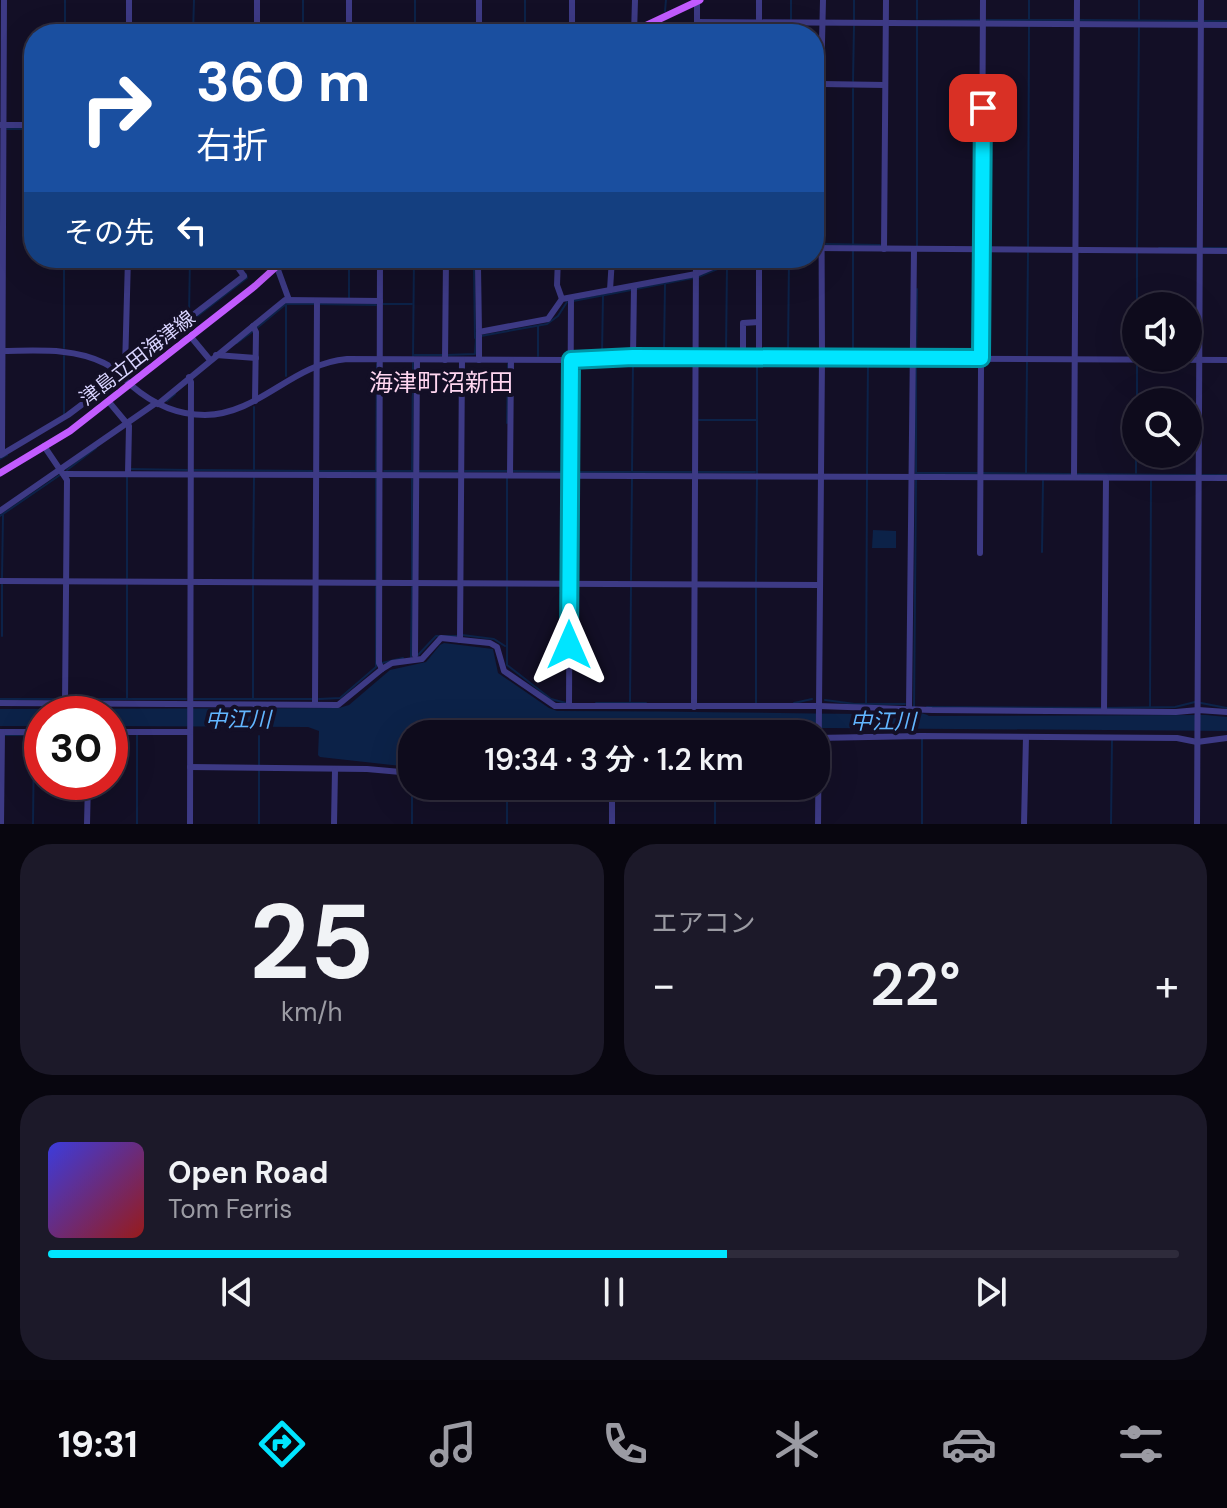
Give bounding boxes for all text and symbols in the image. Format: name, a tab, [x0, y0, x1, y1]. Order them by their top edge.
text: 360 m	[196, 45, 371, 118]
icon: right	[64, 56, 168, 160]
pin	[949, 74, 1017, 142]
icon: arrive	[961, 86, 1005, 130]
text: 右折	[196, 122, 268, 169]
icon: left	[170, 208, 214, 252]
text: その先	[64, 213, 154, 252]
map controls	[1122, 292, 1202, 468]
button: sound	[1122, 292, 1202, 372]
street label: 津島立田海津線	[74, 305, 200, 411]
district label: 海津町沼新田	[369, 367, 513, 398]
button: search	[1122, 388, 1202, 468]
position arrow	[527, 603, 611, 687]
speed limit sign: 30	[24, 696, 128, 800]
water label: 中江川	[205, 705, 273, 734]
water label: 中江川	[850, 707, 918, 736]
text: 19:34 · 3 分 · 1.2 km	[484, 740, 744, 779]
text: 25	[249, 875, 374, 1010]
text: エアコン	[652, 906, 756, 940]
text: 22°	[870, 945, 961, 1024]
text: −	[652, 956, 676, 1014]
text: +	[1155, 956, 1179, 1014]
text: km/h	[281, 995, 342, 1029]
text: Open Road	[168, 1153, 328, 1192]
text: Tom Ferris	[168, 1192, 292, 1226]
icon: previous	[215, 1270, 259, 1314]
icon: pause	[592, 1270, 636, 1314]
icon: next	[969, 1270, 1013, 1314]
icon: directions	[254, 1416, 310, 1472]
icon: music	[425, 1416, 481, 1472]
icon: phone	[597, 1416, 653, 1472]
icon: climate	[769, 1416, 825, 1472]
icon: car	[941, 1416, 997, 1472]
icon: filters	[1113, 1416, 1169, 1472]
text: 19:31	[58, 1421, 138, 1468]

